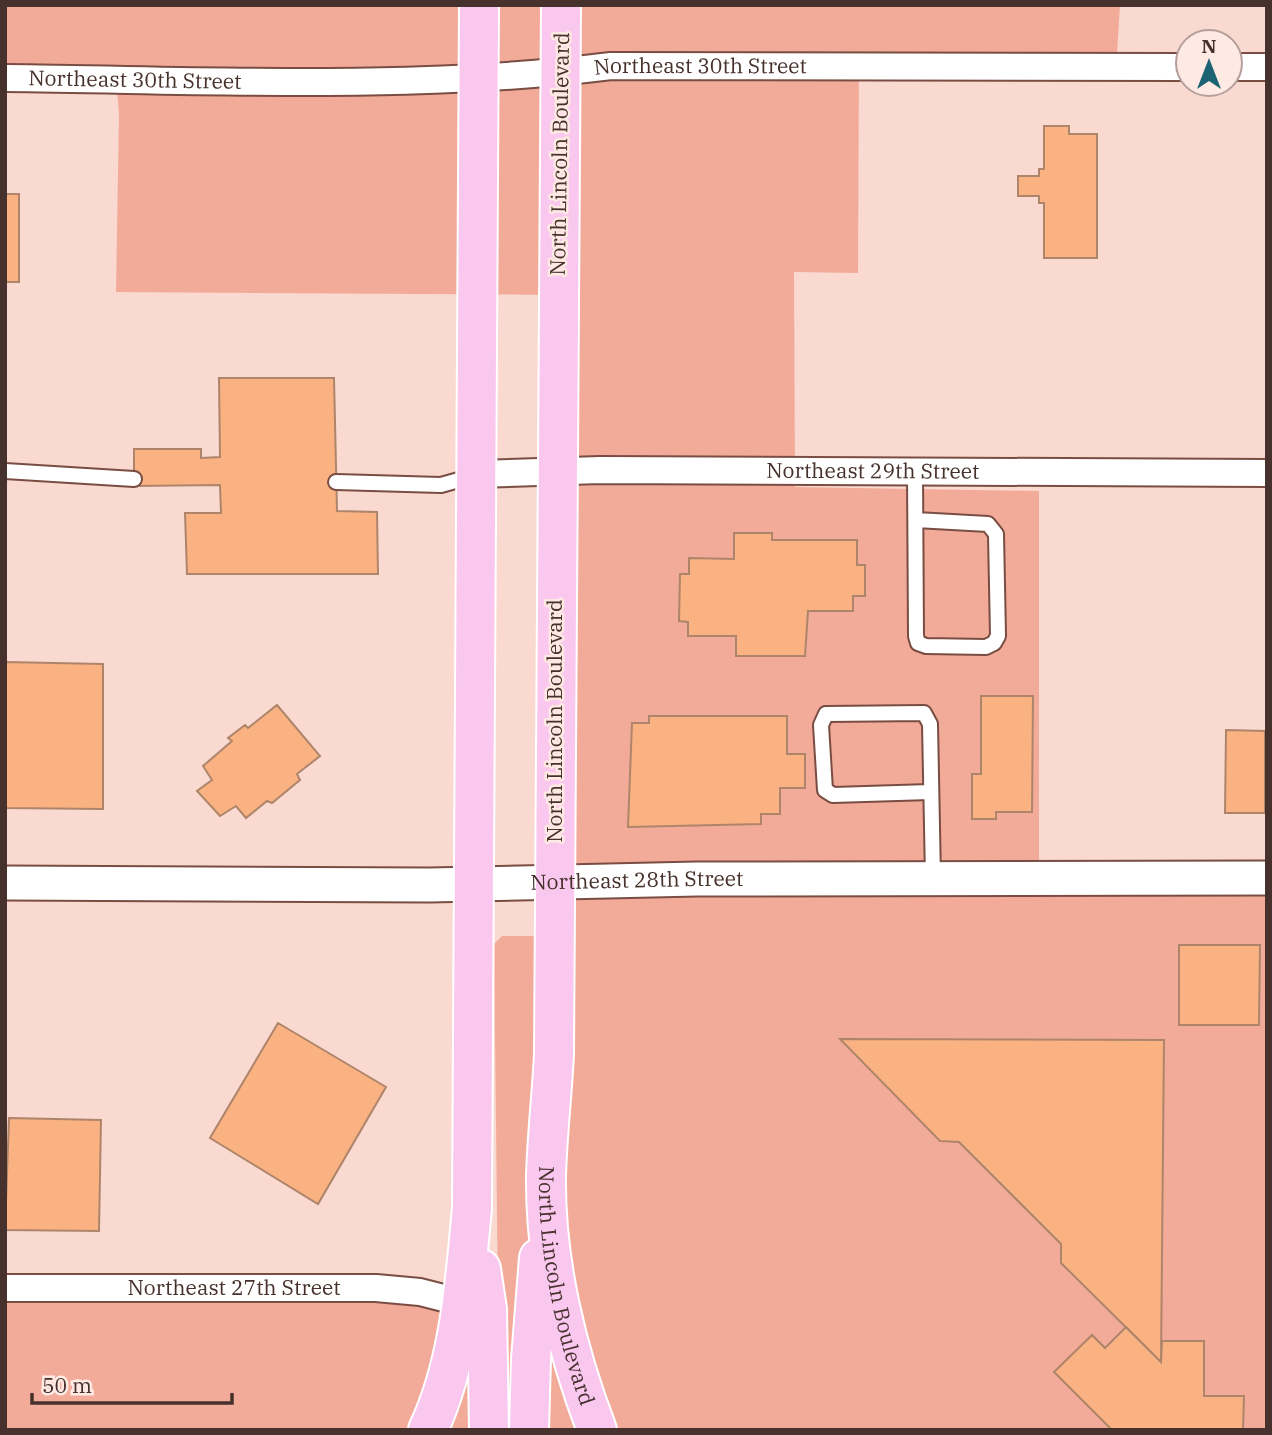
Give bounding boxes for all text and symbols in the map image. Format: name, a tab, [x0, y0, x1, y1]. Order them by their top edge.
north arrow	[1174, 28, 1244, 98]
street label: North Lincoln Boulevard	[543, 32, 575, 276]
text: N	[1201, 34, 1217, 58]
street label: Northeast 30th Street	[592, 51, 807, 81]
street label: Northeast 30th Street	[28, 63, 242, 95]
street label: Northeast 29th Street	[766, 456, 980, 485]
street label: North Lincoln Boulevard	[540, 599, 568, 843]
street label: Northeast 28th Street	[530, 864, 744, 896]
street label: North Lincoln Boulevard	[533, 1165, 602, 1409]
street label: Northeast 27th Street	[127, 1273, 341, 1301]
scale bar	[32, 1362, 231, 1406]
text: 50 m	[42, 1371, 92, 1399]

